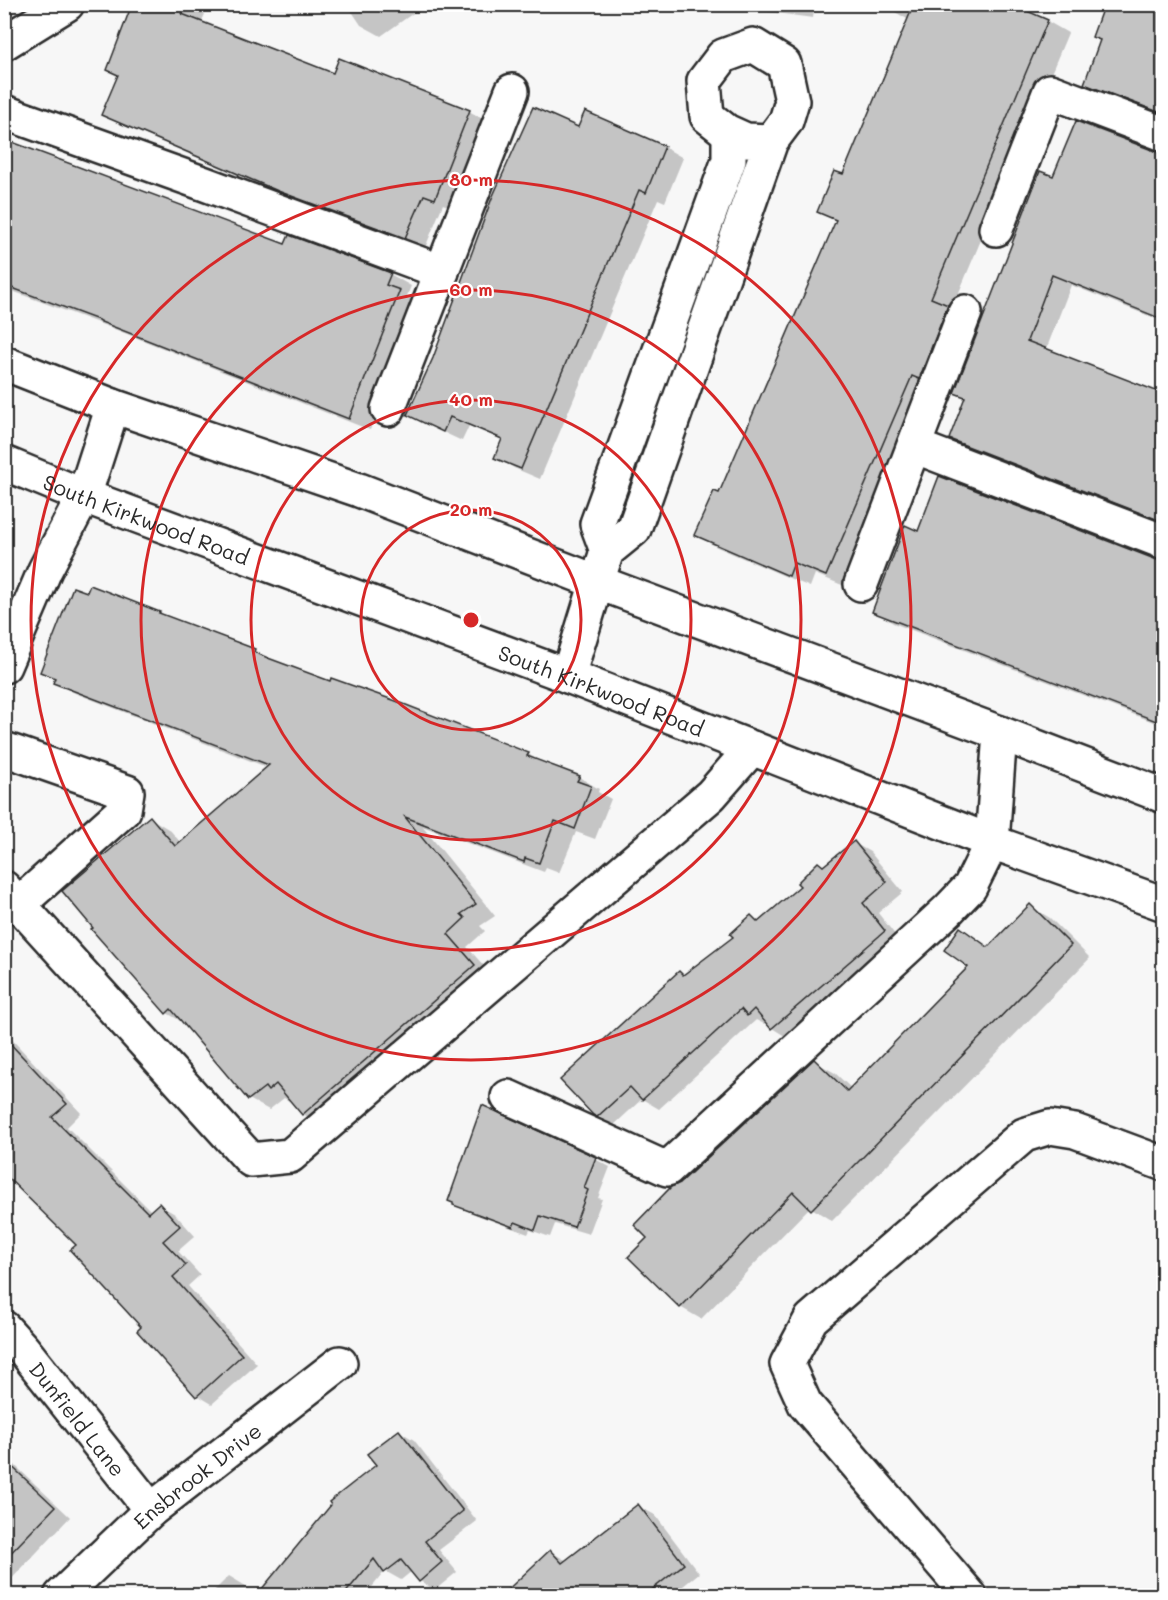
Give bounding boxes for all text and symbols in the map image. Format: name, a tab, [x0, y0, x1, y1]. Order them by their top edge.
text: 80 m	[449, 167, 493, 191]
text: 60 m	[449, 277, 493, 301]
text: 40 m	[449, 387, 493, 411]
street label: South Kirkwood Road	[39, 467, 253, 570]
text: 20 m	[450, 497, 492, 521]
centre of rings	[461, 610, 481, 630]
street label: South Kirkwood Road	[495, 638, 708, 741]
street label: Dunfield Lane	[24, 1355, 132, 1481]
street label: Ensbrook Drive	[127, 1416, 266, 1534]

